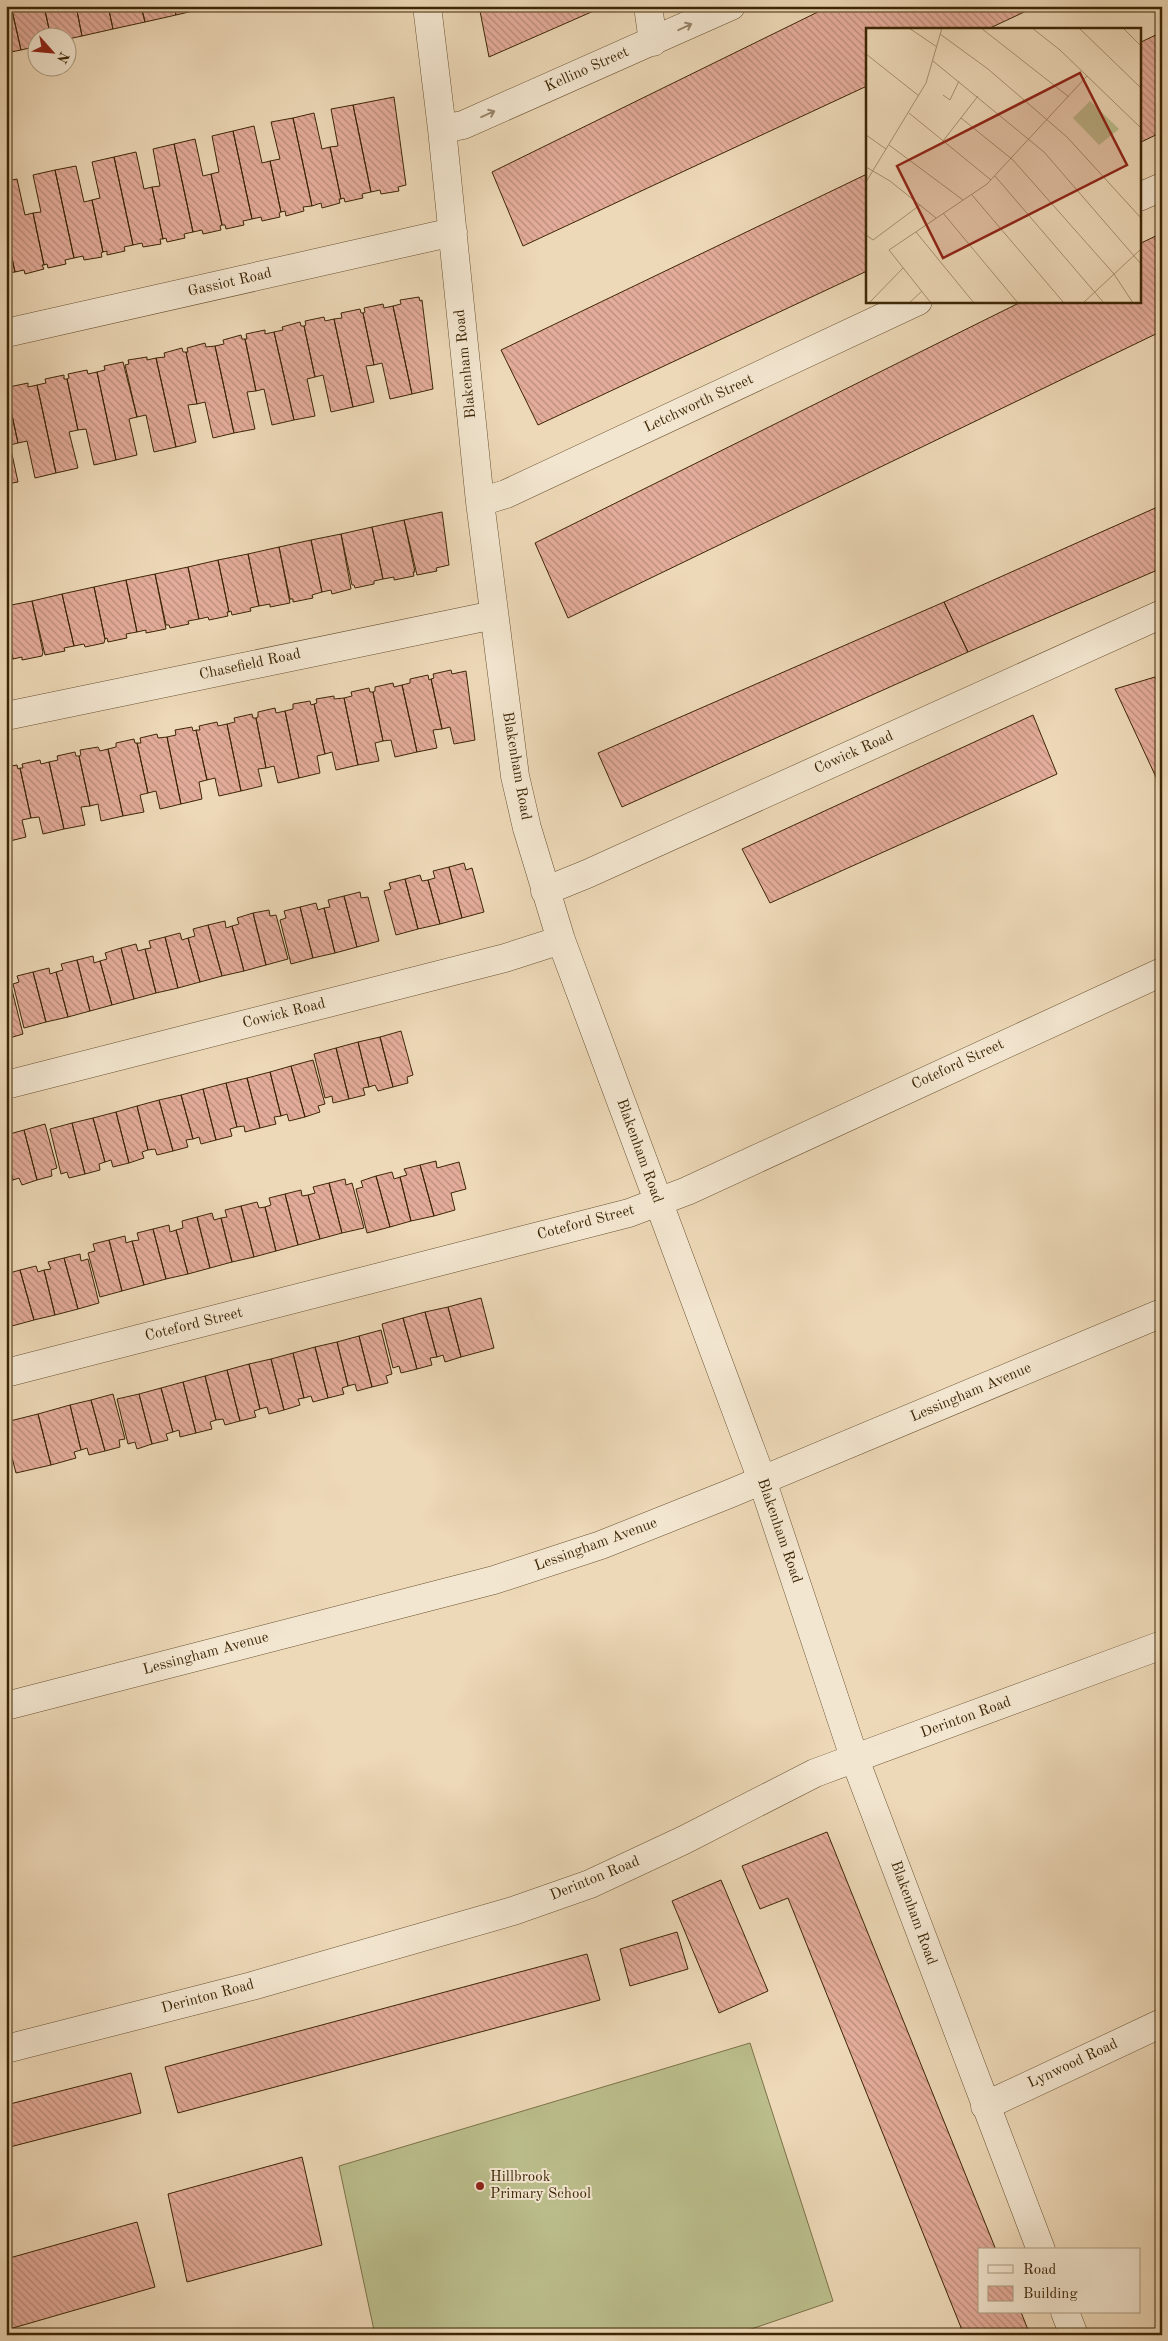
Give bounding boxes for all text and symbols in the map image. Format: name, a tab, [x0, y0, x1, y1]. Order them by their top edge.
one-way arrow	[677, 22, 692, 32]
north arrow	[28, 28, 78, 78]
inset map	[866, 28, 1140, 302]
street label: Kellino Street	[543, 45, 631, 95]
text: N	[54, 50, 71, 66]
one-way arrow	[480, 108, 495, 118]
street label: Gassiot Road	[187, 266, 274, 300]
street label: Blakenham Road	[453, 308, 479, 419]
street label: Letchworth Street	[642, 372, 756, 436]
street label: Chasefield Road	[198, 647, 302, 683]
street label: Blakenham Road	[499, 711, 533, 821]
street label: Cowick Road	[812, 729, 896, 777]
street label: Cowick Road	[241, 996, 327, 1032]
street label: Coteford Street	[910, 1037, 1006, 1093]
street label: Blakenham Road	[613, 1097, 665, 1205]
street label: Coteford Street	[536, 1203, 636, 1243]
street label: Coteford Street	[144, 1306, 244, 1344]
street label: Lessingham Avenue	[908, 1361, 1034, 1425]
street label: Blakenham Road	[754, 1477, 804, 1585]
street label: Lessingham Avenue	[533, 1516, 660, 1574]
street label: Lessingham Avenue	[141, 1630, 271, 1678]
street label: Derinton Road	[919, 1695, 1014, 1741]
street label: Derinton Road	[548, 1854, 642, 1904]
street label: Blakenham Road	[887, 1859, 939, 1967]
street label: Derinton Road	[160, 1977, 256, 2017]
street label: Lynwood Road	[1026, 2037, 1120, 2091]
place label: Hillbrook Primary School	[490, 2170, 591, 2202]
marker: Hillbrook Primary School	[474, 2180, 486, 2192]
legend	[978, 2248, 1140, 2314]
text: Road	[1023, 2263, 1057, 2278]
text: Building	[1023, 2287, 1078, 2302]

